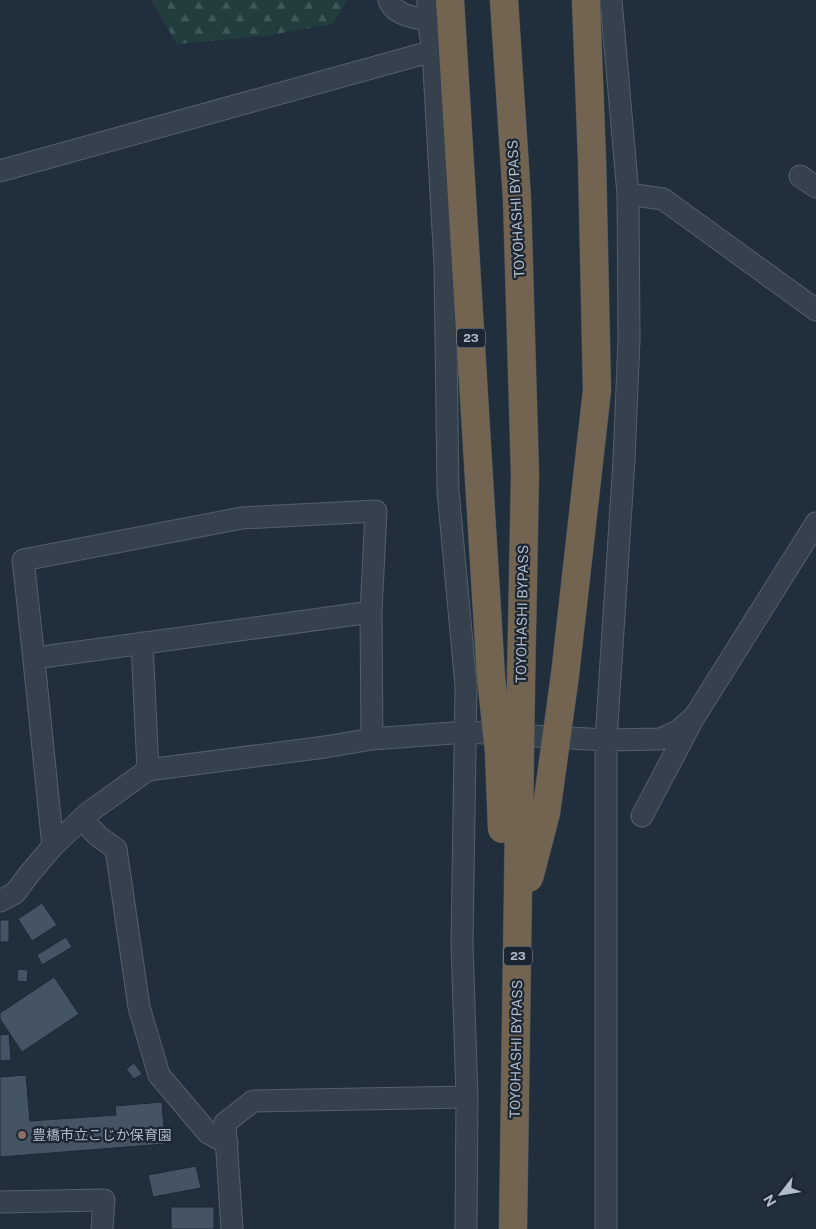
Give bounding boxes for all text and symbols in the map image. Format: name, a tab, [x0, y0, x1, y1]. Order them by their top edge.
street label: TOYOHASHI BYPASS	[504, 139, 528, 279]
road number: 23	[457, 328, 485, 348]
street label: TOYOHASHI BYPASS	[513, 545, 531, 683]
road number: 23	[504, 946, 532, 966]
street label: TOYOHASHI BYPASS	[507, 980, 525, 1118]
place label: 豊橋市立こじか保育園	[32, 1127, 172, 1143]
marker: 豊橋市立こじか保育園	[16, 1129, 28, 1141]
north arrow	[756, 1169, 806, 1219]
text: N	[760, 1192, 780, 1210]

